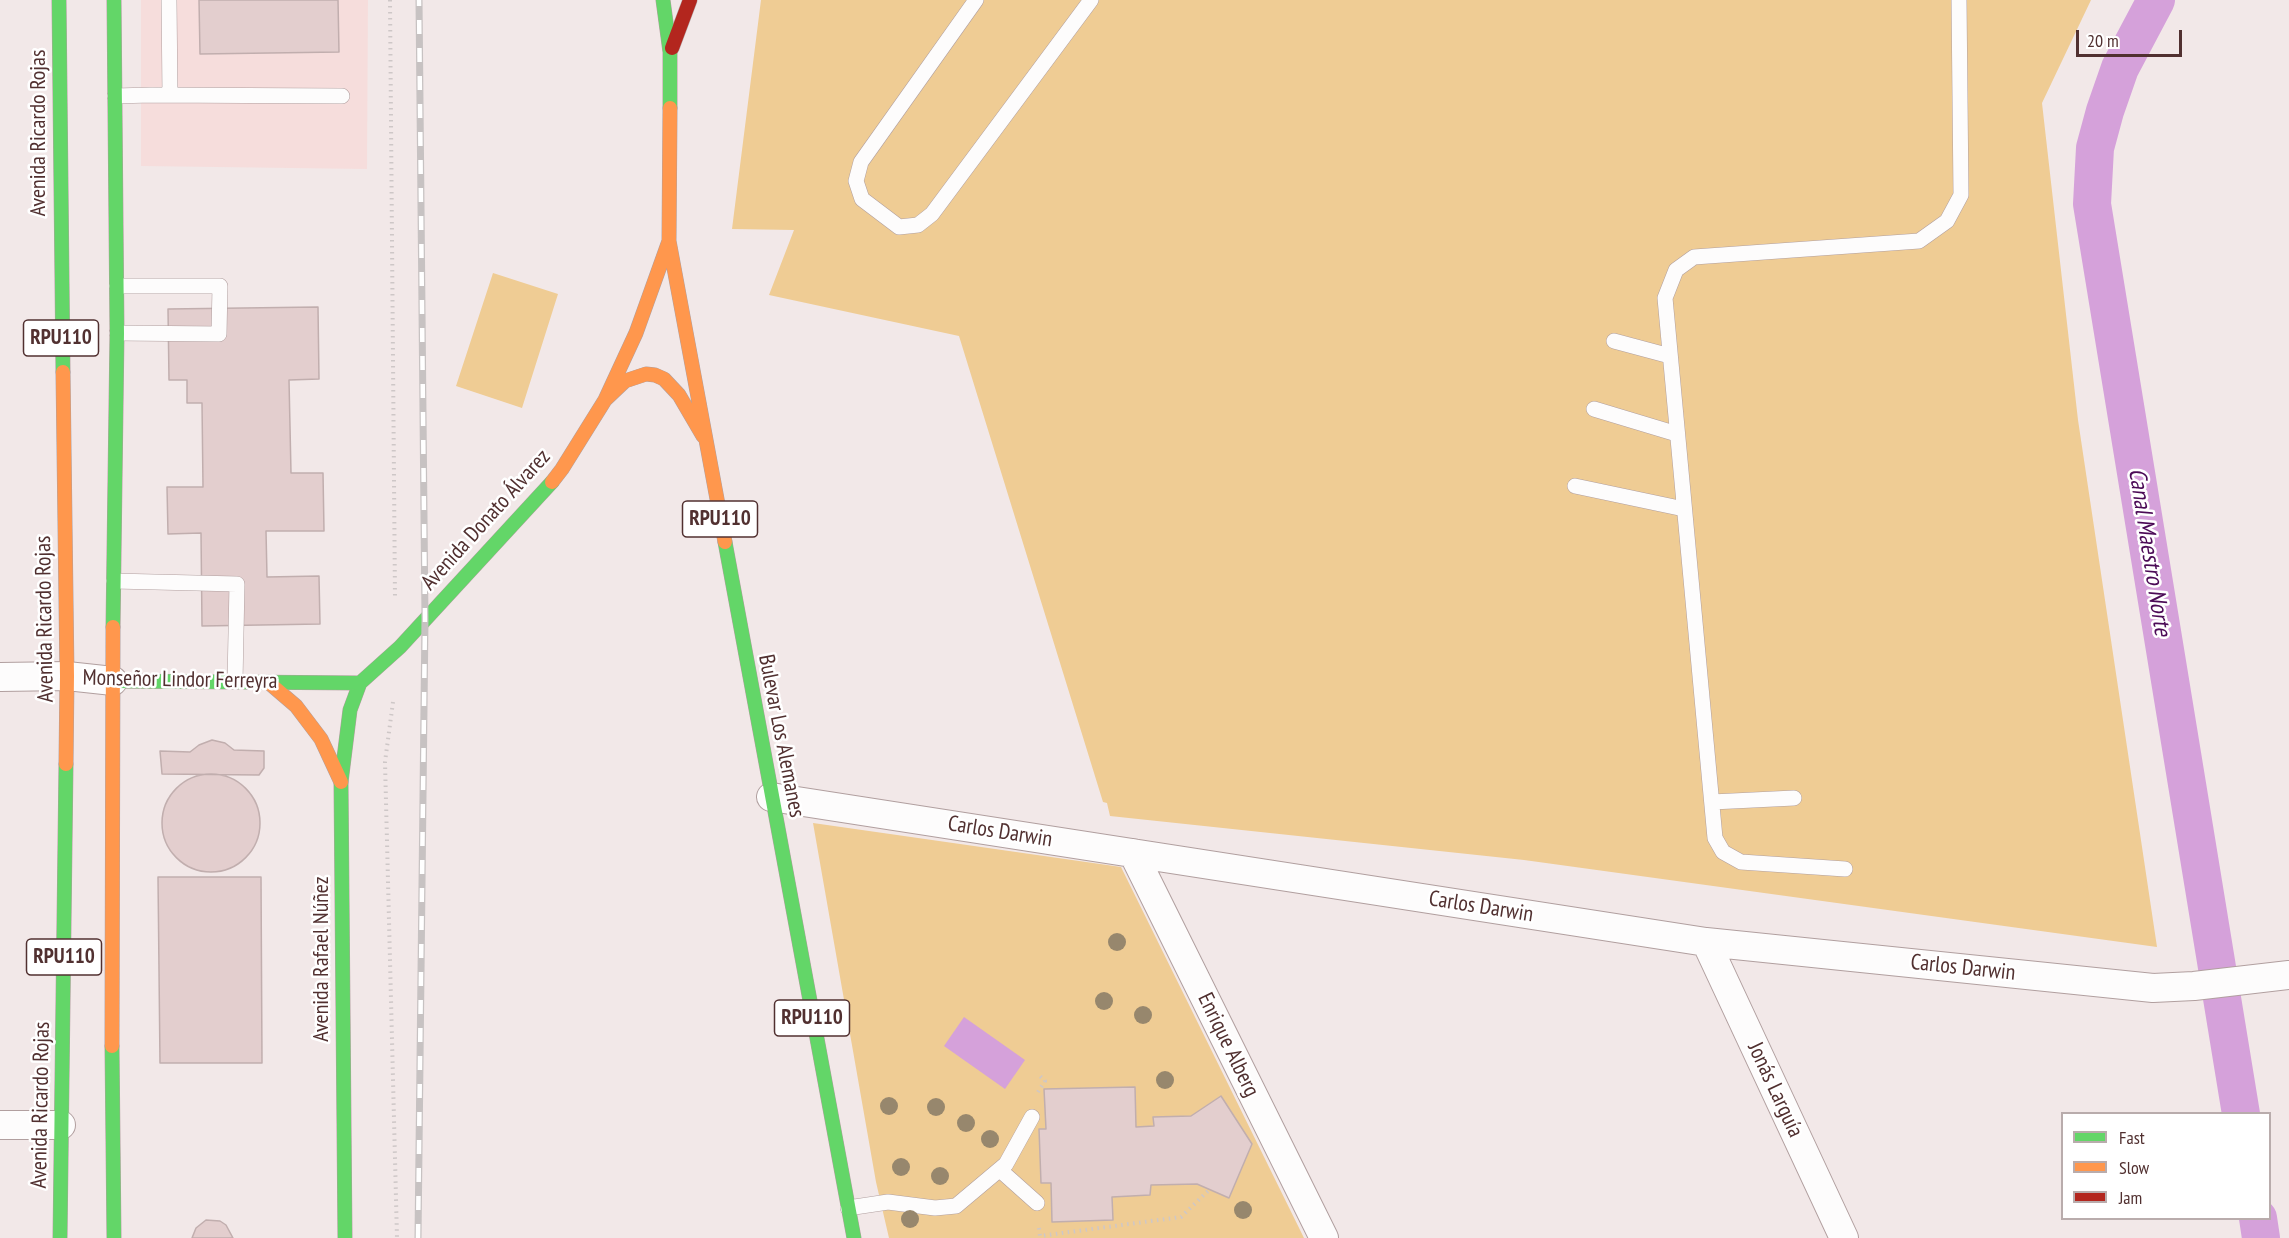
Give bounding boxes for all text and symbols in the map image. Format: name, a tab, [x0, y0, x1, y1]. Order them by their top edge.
scale bar	[2079, 18, 2186, 56]
text: 20 m	[2087, 29, 2119, 52]
street label: Avenida Ricardo Rojas	[26, 50, 52, 216]
road number: RPU110	[23, 320, 98, 356]
street label: Avenida Donato Álvarez	[416, 444, 556, 596]
water label: Canal Maestro Norte	[2122, 466, 2176, 638]
road number: RPU110	[682, 501, 758, 537]
street label: Avenida Ricardo Rojas	[30, 535, 60, 703]
street label: Bulevar Los Alemanes	[752, 652, 810, 820]
street label: Monseñor Lindor Ferreyra	[82, 665, 278, 695]
street label: Carlos Darwin	[946, 811, 1054, 853]
street label: Avenida Rafael Núñez	[309, 876, 335, 1042]
street label: Carlos Darwin	[1427, 886, 1535, 928]
road number: RPU110	[26, 939, 101, 975]
street label: Carlos Darwin	[1909, 949, 2017, 987]
street label: Enrique Alberg	[1191, 989, 1265, 1101]
road number: RPU110	[774, 1000, 850, 1036]
street label: Avenida Ricardo Rojas	[26, 1021, 56, 1189]
street label: Jonás Larguía	[1742, 1038, 1808, 1142]
legend	[2061, 1112, 2271, 1220]
text: Fast	[2119, 1126, 2145, 1149]
text: Slow	[2119, 1156, 2149, 1179]
text: Jam	[2119, 1186, 2142, 1209]

